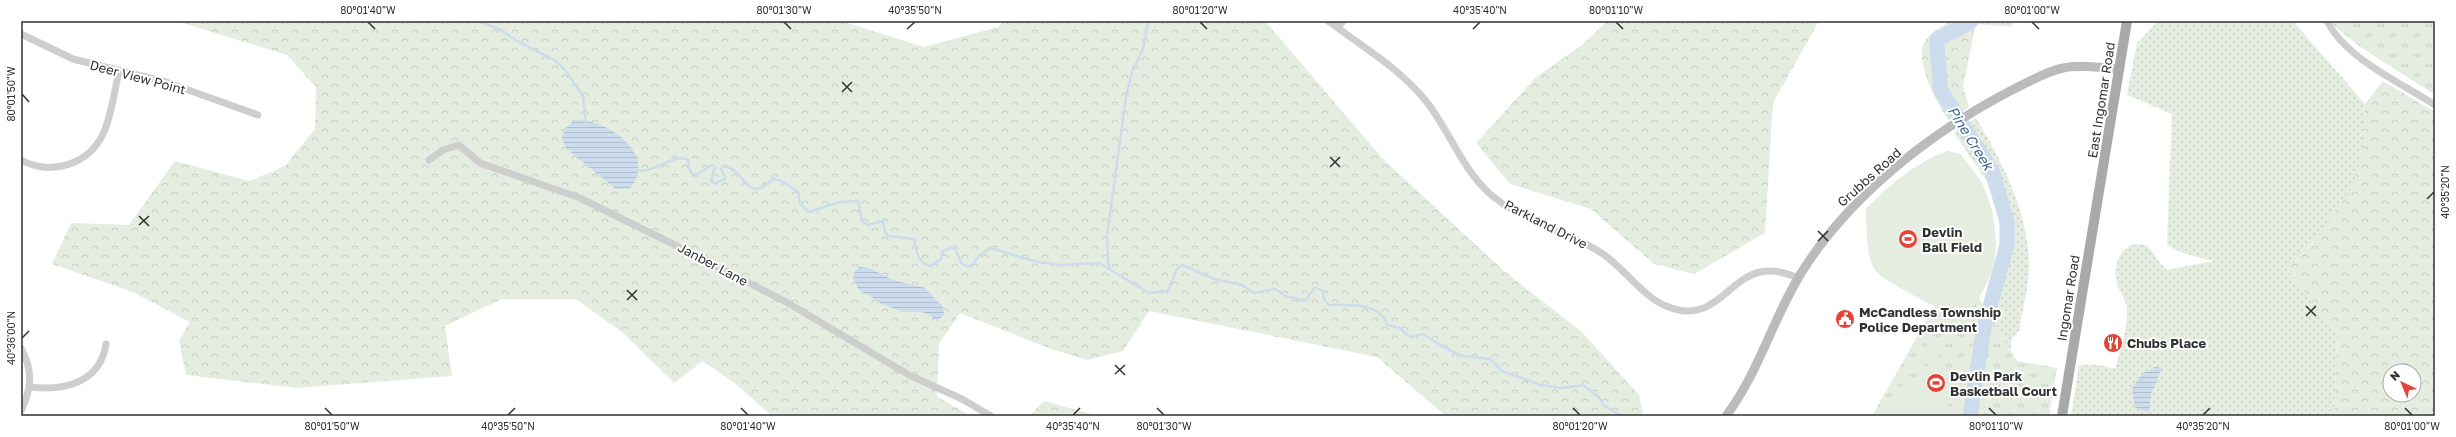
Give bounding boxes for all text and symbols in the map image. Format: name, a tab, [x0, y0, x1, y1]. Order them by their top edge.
text: 80°01'40"W	[340, 4, 396, 16]
text: 80°01'30"W	[756, 4, 812, 16]
text: 40°35'50"N	[888, 4, 942, 16]
text: 80°01'20"W	[1172, 4, 1228, 16]
text: 40°35'40"N	[1453, 4, 1507, 16]
text: 80°01'10"W	[1589, 4, 1643, 16]
text: 80°01'00"W	[2004, 4, 2060, 16]
street label: East Ingomar Road	[2084, 41, 2118, 159]
street label: Deer View Point	[88, 57, 188, 97]
text: 80°01'50"W	[5, 66, 17, 122]
water label: Pine Creek	[1945, 103, 1998, 175]
street label: Grubbs Road	[1834, 144, 1904, 210]
text: 40°35'20"N	[2439, 165, 2451, 219]
street label: Parkland Drive	[1502, 196, 1590, 252]
place label: Devlin Ball Field	[1922, 224, 1982, 255]
sports icon: Devlin Ball Field	[1897, 228, 1919, 250]
street label: Janber Lane	[675, 239, 751, 289]
street label: Ingomar Road	[2053, 254, 2083, 342]
place label: McCandless Township Police Department	[1859, 304, 2001, 335]
public building icon: McCandless Township Police Department	[1834, 308, 1856, 330]
text: 40°36'00"N	[5, 311, 17, 365]
restaurant icon: Chubs Place	[2102, 332, 2124, 354]
place label: Chubs Place	[2127, 335, 2206, 351]
north arrow	[2382, 363, 2422, 403]
place label: Devlin Park Basketball Court	[1950, 368, 2057, 399]
text: N	[2387, 368, 2402, 383]
sports icon: Devlin Park Basketball Court	[1925, 372, 1947, 394]
text: 80°01'50"W	[304, 420, 360, 432]
text: 40°35'50"N	[481, 420, 535, 432]
text: 80°01'40"W	[720, 420, 776, 432]
text: 40°35'40"N	[1046, 420, 1100, 432]
text: 80°01'30"W	[1136, 420, 1192, 432]
text: 80°01'20"W	[1552, 420, 1608, 432]
text: 80°01'10"W	[1969, 420, 2023, 432]
text: 40°35'20"N	[2176, 420, 2230, 432]
text: 80°01'00"W	[2384, 420, 2440, 432]

